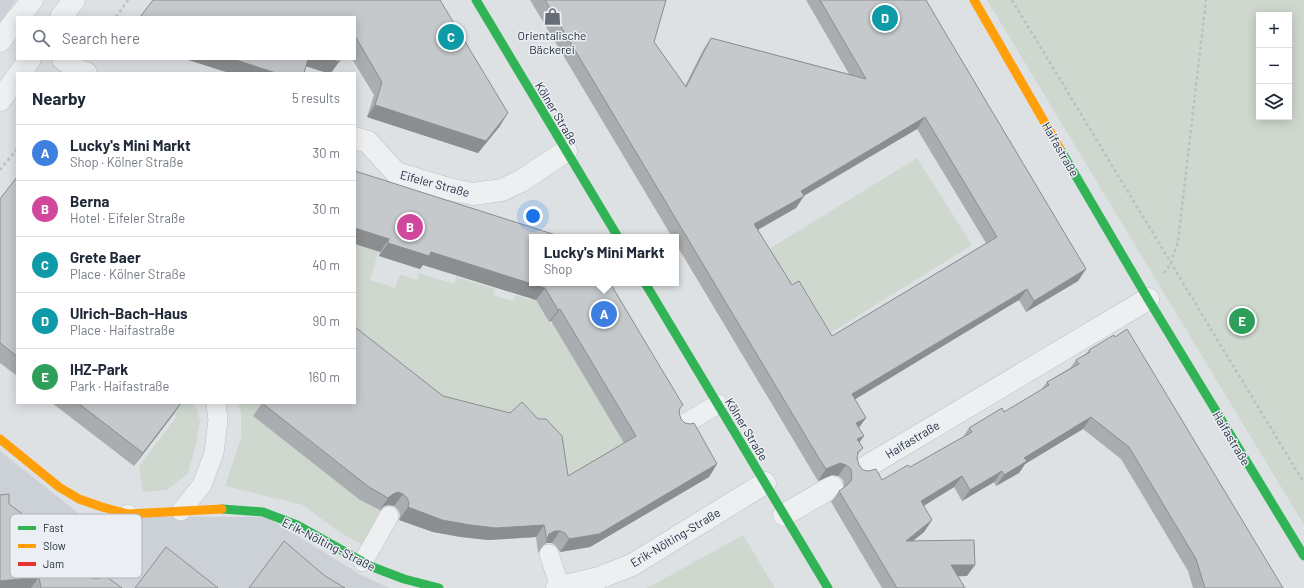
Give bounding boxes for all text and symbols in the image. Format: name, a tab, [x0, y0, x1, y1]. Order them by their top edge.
pin: D	[872, 3, 898, 33]
shop icon: Orientalische Bäckerei	[542, 6, 562, 26]
map controls	[1256, 12, 1292, 120]
button: +	[1256, 12, 1292, 48]
search box	[16, 16, 356, 60]
pin: C	[438, 22, 464, 52]
icon: search	[30, 27, 52, 49]
place label: Orientalische Bäckerei	[518, 28, 586, 56]
text: Search here	[62, 29, 140, 47]
button: −	[1256, 48, 1292, 84]
street label: Kölner Straße	[533, 79, 581, 147]
button: layers	[1256, 84, 1292, 120]
text: Nearby	[32, 88, 86, 108]
text: 5 results	[292, 90, 340, 106]
street label: Haifastraße	[1040, 119, 1082, 179]
text: Lucky's Mini Markt	[70, 136, 191, 154]
text: A	[41, 145, 49, 161]
text: 30 m	[313, 145, 340, 161]
text: Shop · Kölner Straße	[70, 154, 183, 170]
street label: Eifeler Straße	[399, 167, 471, 199]
text: Berna	[70, 192, 109, 210]
text: B	[41, 201, 49, 217]
text: 30 m	[313, 201, 340, 217]
your location	[523, 206, 543, 226]
text: Hotel · Eifeler Straße	[70, 210, 185, 226]
pin: B	[397, 212, 423, 242]
popup	[529, 234, 679, 286]
text: Lucky's Mini Markt	[544, 243, 664, 261]
text: Grete Baer	[70, 248, 141, 266]
text: C	[41, 257, 49, 273]
text: 40 m	[312, 257, 340, 273]
text: Shop	[544, 261, 572, 277]
text: Place · Kölner Straße	[70, 266, 186, 282]
pin: A	[591, 299, 617, 329]
text: Ulrich-Bach-Haus	[70, 304, 188, 322]
pin: E	[1229, 306, 1255, 336]
text: D	[41, 313, 49, 329]
text: 90 m	[313, 313, 340, 329]
text: Place · Haifastraße	[70, 322, 175, 338]
text: IHZ-Park	[70, 360, 128, 378]
text: E	[41, 369, 49, 385]
text: 160 m	[308, 369, 340, 385]
text: Park · Haifastraße	[70, 378, 169, 394]
street label: Kölner Straße	[723, 395, 771, 463]
street label: Haifastraße	[1210, 408, 1254, 468]
street label: Haifastraße	[882, 417, 942, 461]
street label: Erik-Nölting-Straße	[627, 505, 723, 569]
legend	[10, 514, 142, 578]
street label: Erik-Nölting-Straße	[280, 514, 378, 574]
text: Fast	[43, 521, 64, 534]
text: Slow	[43, 539, 66, 552]
text: Jam	[43, 557, 64, 570]

